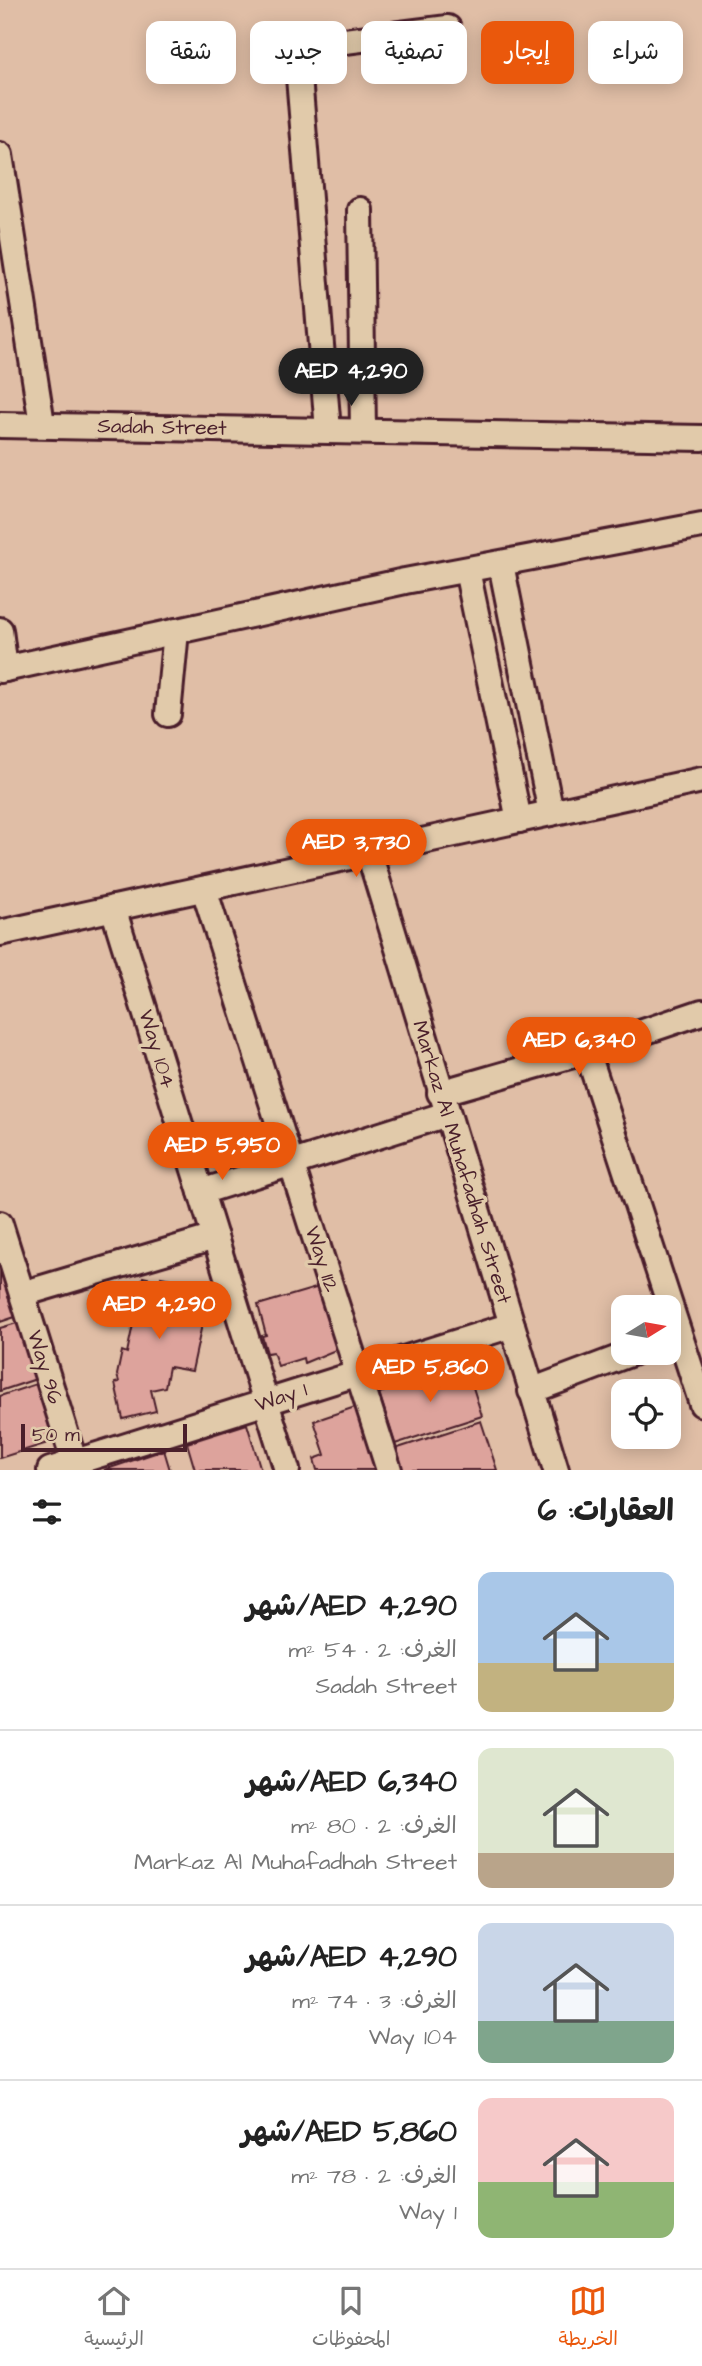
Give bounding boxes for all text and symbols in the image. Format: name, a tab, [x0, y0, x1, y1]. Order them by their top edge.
chip: شقة	[146, 21, 236, 84]
chip: جديد	[250, 21, 347, 84]
chip: تصفية	[361, 21, 467, 84]
chip: إيجار	[481, 21, 574, 84]
chip: شراء	[588, 21, 683, 84]
pin: AED 4,290	[271, 348, 431, 408]
text: AED 4,290	[295, 355, 407, 387]
street label: Sadah Street	[97, 411, 227, 443]
pin: AED 3,730	[276, 820, 436, 879]
text: AED 3,730	[302, 826, 410, 858]
street label: Way 104	[129, 1006, 183, 1092]
street label: Markaz Al Muhafadhah Street	[405, 1017, 519, 1308]
pin: AED 6,340	[499, 1018, 659, 1077]
text: AED 6,340	[523, 1024, 635, 1056]
pin: AED 5,950	[142, 1122, 302, 1182]
text: AED 5,950	[164, 1129, 280, 1161]
street label: Way 112	[296, 1222, 346, 1296]
pin: AED 4,290	[79, 1282, 239, 1341]
text: AED 4,290	[103, 1288, 215, 1320]
north arrow	[611, 1295, 681, 1365]
map controls	[611, 1295, 681, 1449]
street label: Way 96	[18, 1327, 70, 1408]
pin: AED 5,860	[350, 1344, 510, 1404]
text: AED 5,860	[372, 1351, 488, 1383]
street label: Way 1	[251, 1375, 312, 1421]
button: locate	[611, 1379, 681, 1449]
scale bar	[21, 1421, 187, 1453]
text: 50 m	[32, 1422, 80, 1449]
text: العقارات: 6	[538, 1490, 674, 1532]
icon: filters	[28, 1493, 66, 1531]
text: AED 4,290/شهر	[246, 1585, 457, 1627]
icon: home	[534, 1600, 618, 1684]
text: الغرف: 2 · 54 m²	[288, 1634, 457, 1666]
text: Sadah Street	[315, 1670, 457, 1702]
text: AED 6,340/شهر	[246, 1761, 457, 1803]
icon: home	[534, 1776, 618, 1860]
text: الغرف: 2 · 80 m²	[291, 1810, 457, 1842]
text: Markaz Al Muhafadhah Street	[134, 1846, 457, 1878]
text: AED 4,290/شهر	[246, 1936, 457, 1978]
icon: home	[534, 1951, 618, 2035]
text: الغرف: 3 · 74 m²	[292, 1985, 457, 2017]
text: Way 104	[369, 2021, 457, 2053]
text: AED 5,860/شهر	[241, 2111, 457, 2153]
icon: home	[534, 2126, 618, 2210]
text: الغرف: 2 · 78 m²	[291, 2160, 457, 2192]
text: Way 1	[399, 2196, 457, 2228]
tab: الرئيسية	[84, 2282, 144, 2355]
tab: المحفوظات	[312, 2282, 390, 2355]
tab: الخريطة	[559, 2282, 618, 2355]

